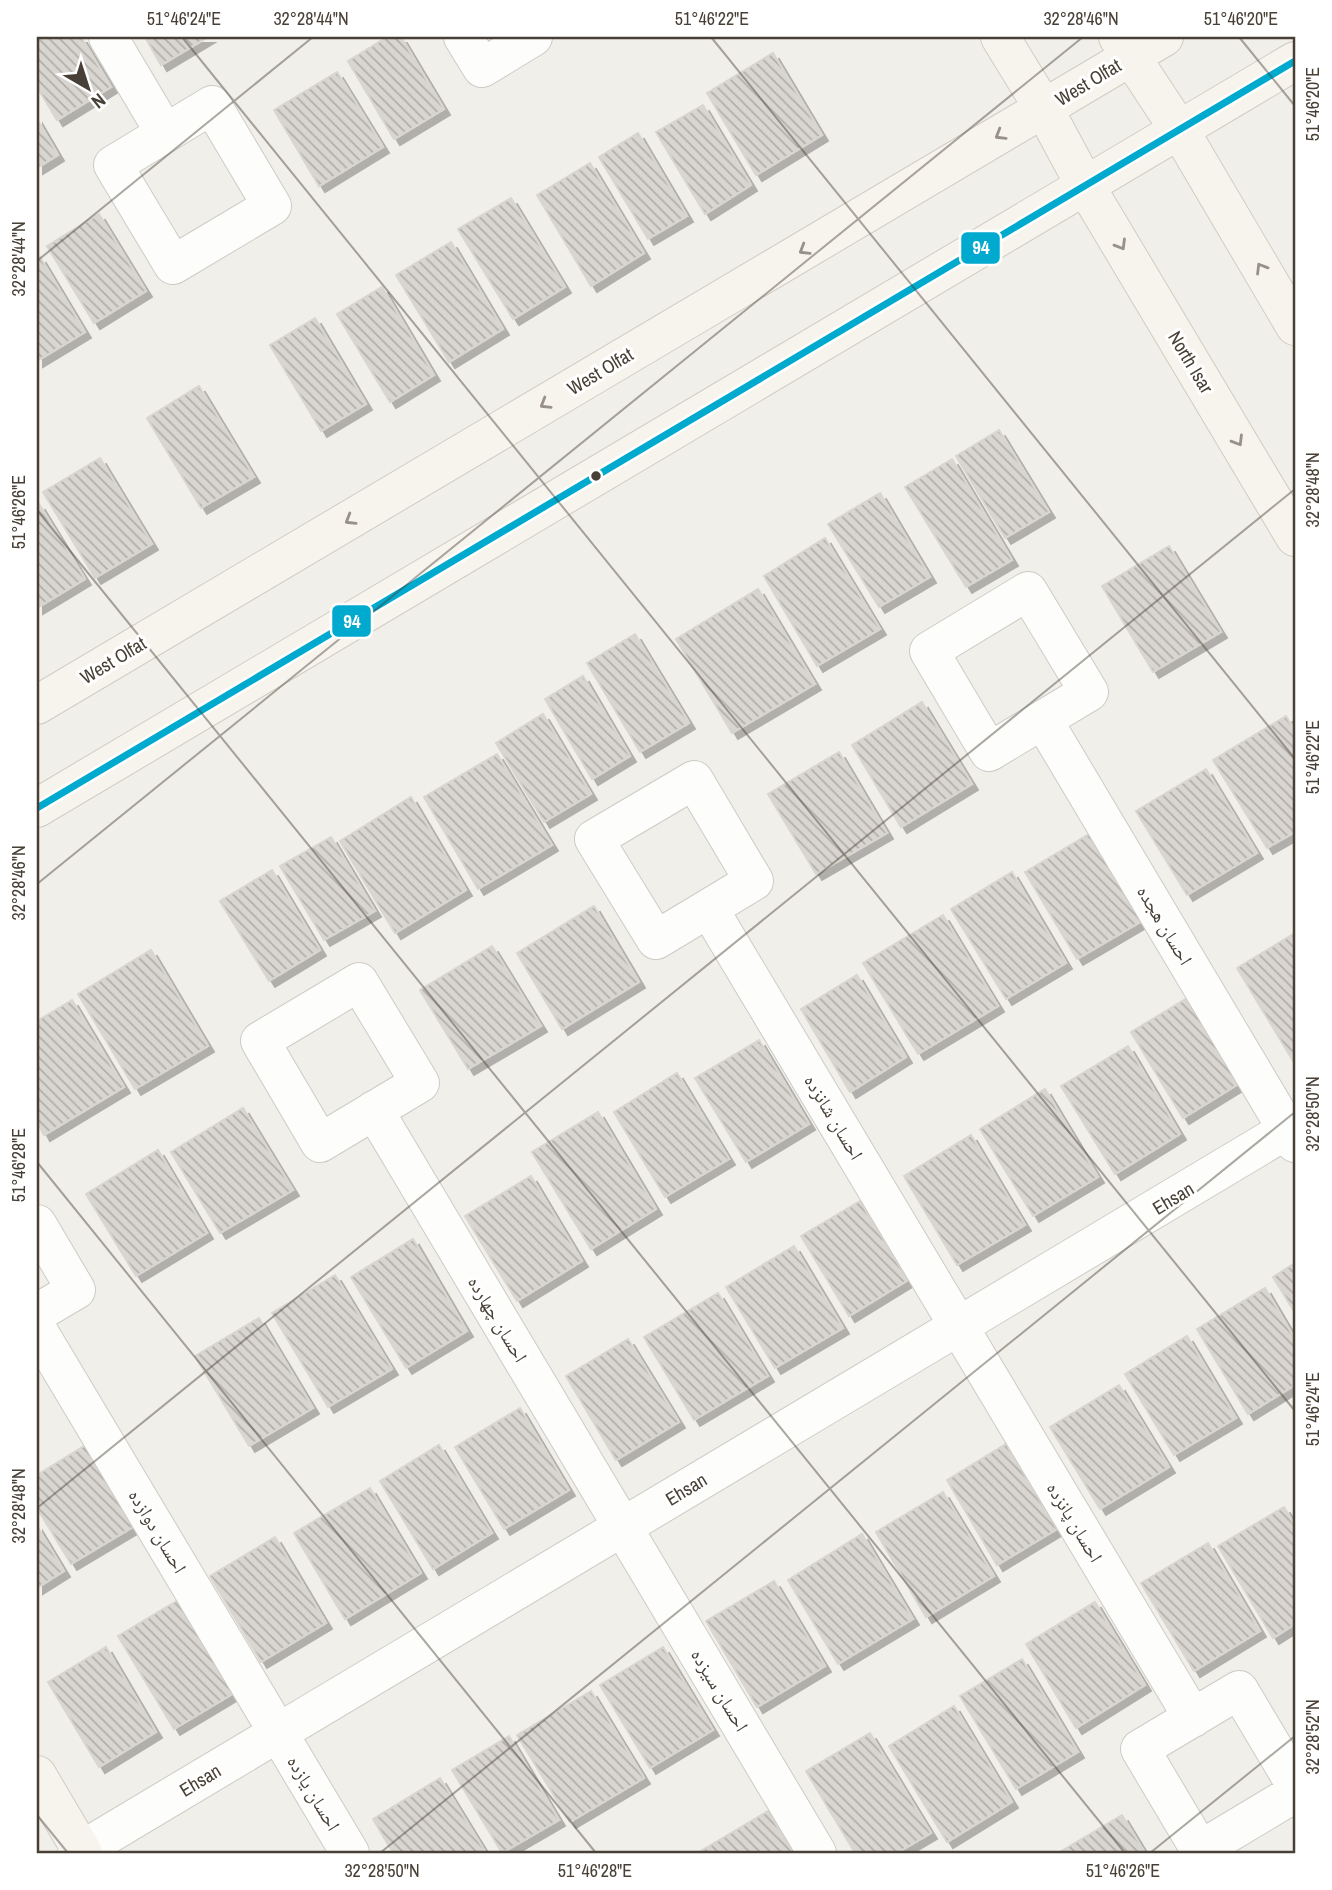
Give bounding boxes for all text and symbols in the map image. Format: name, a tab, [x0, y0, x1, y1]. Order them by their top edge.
text: 51°46'24"E	[147, 6, 221, 31]
text: 32°28'44"N	[273, 6, 349, 31]
text: 51°46'22"E	[675, 6, 749, 31]
text: 32°28'46"N	[1043, 6, 1119, 31]
text: 51°46'20"E	[1204, 6, 1278, 31]
north arrow	[52, 52, 122, 122]
street label: West Olfat	[1050, 52, 1126, 112]
text: 51°46'20"E	[1300, 67, 1325, 141]
text: N	[86, 88, 111, 115]
one-way arrow	[995, 126, 1008, 139]
text: 32°28'44"N	[6, 221, 31, 297]
line badge: 94	[960, 231, 1001, 265]
text: 94	[972, 234, 990, 260]
one-way arrow	[1113, 238, 1126, 251]
one-way arrow	[799, 242, 812, 255]
one-way arrow	[1256, 262, 1269, 275]
street label: North Isar	[1162, 326, 1220, 399]
street label: West Olfat	[562, 341, 638, 401]
one-way arrow	[540, 395, 553, 408]
one-way arrow	[1230, 433, 1243, 446]
text: 32°28'48"N	[1300, 452, 1325, 528]
unlabelled marker	[589, 469, 603, 483]
text: 51°46'26"E	[6, 475, 31, 549]
one-way arrow	[344, 511, 357, 524]
line badge: 94	[331, 604, 372, 638]
text: 94	[343, 608, 361, 634]
street label: West Olfat	[75, 630, 151, 690]
text: 51°46'22"E	[1300, 720, 1325, 794]
text: 32°28'46"N	[6, 845, 31, 921]
street label: احسان هجده	[1131, 880, 1199, 970]
street label: احسان شانزده	[798, 1069, 870, 1165]
text: 32°28'50"N	[1300, 1076, 1325, 1152]
text: 51°46'28"E	[6, 1128, 31, 1202]
street label: Ehsan	[1147, 1175, 1199, 1221]
street label: احسان چهارده	[462, 1271, 534, 1367]
text: 51°46'24"E	[1300, 1372, 1325, 1446]
street label: Ehsan	[660, 1466, 712, 1512]
text: 32°28'48"N	[6, 1468, 31, 1544]
street label: احسان پانزده	[1041, 1477, 1109, 1567]
street label: احسان دوازده	[123, 1484, 193, 1578]
street label: احسان سیزده	[685, 1644, 755, 1736]
text: 32°28'52"N	[1300, 1699, 1325, 1775]
street label: احسان یازده	[281, 1750, 347, 1836]
street label: Ehsan	[174, 1757, 226, 1803]
text: 32°28'50"N	[344, 1858, 420, 1883]
text: 51°46'28"E	[558, 1858, 632, 1883]
text: 51°46'26"E	[1086, 1858, 1160, 1883]

